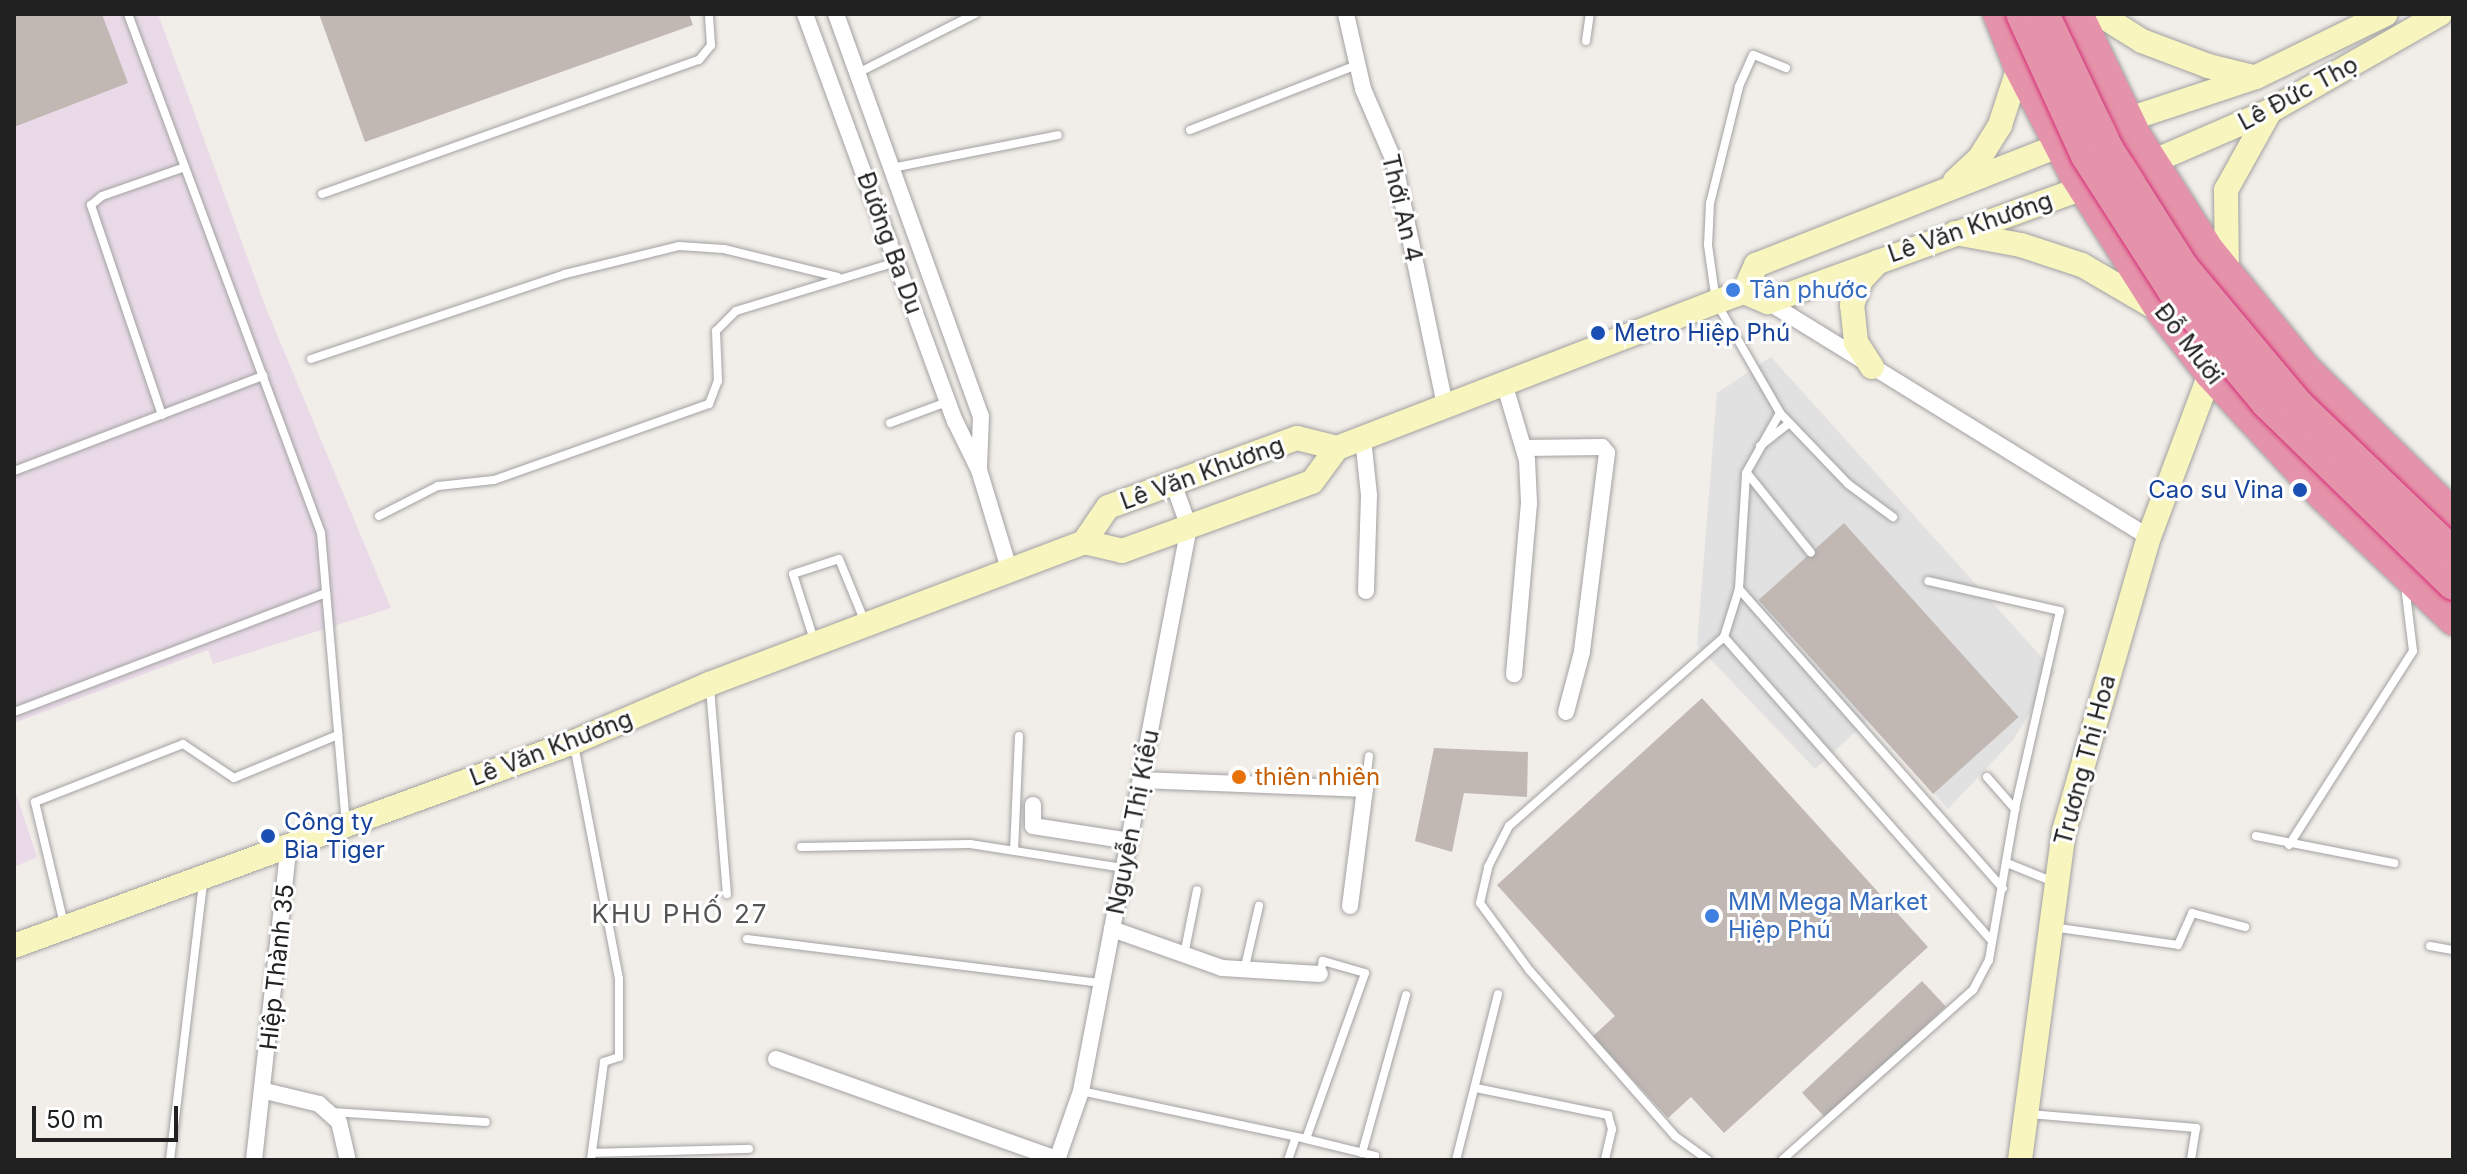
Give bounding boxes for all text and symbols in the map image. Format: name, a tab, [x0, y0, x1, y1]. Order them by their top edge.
street label: Lê Đức Thọ	[2233, 50, 2363, 136]
street label: Thới An 4	[1376, 151, 1428, 265]
street label: Đường Ba Du	[851, 168, 929, 318]
street label: Lê Văn Khương	[1884, 185, 2056, 269]
place label: Tân phước	[1749, 276, 1868, 304]
marker: Tân phước	[1724, 281, 1742, 299]
street label: Đỗ Mười	[2149, 298, 2229, 390]
place label: Metro Hiệp Phú	[1614, 319, 1790, 347]
marker: Metro Hiệp Phú	[1589, 324, 1607, 342]
street label: Lê Văn Khương	[1116, 430, 1288, 516]
place label: Cao su Vina	[2148, 476, 2284, 504]
marker: Cao su Vina	[2291, 481, 2309, 499]
street label: Trương Thị Hoa	[2048, 672, 2122, 848]
street label: Lê Văn Khương	[466, 704, 636, 792]
street label: Nguyễn Thị Kiểu	[1101, 727, 1165, 917]
place label: thiên nhiên	[1255, 763, 1380, 791]
marker: thiên nhiên	[1230, 768, 1248, 786]
place label: Công ty Bia Tiger	[284, 808, 385, 864]
marker: Công ty Bia Tiger	[259, 827, 277, 845]
street label: Hiệp Thành 35	[254, 883, 300, 1051]
place label: MM Mega Market Hiệp Phú	[1728, 888, 1928, 944]
district label: KHU PHỐ 27	[591, 898, 769, 930]
marker: MM Mega Market Hiệp Phú	[1703, 907, 1721, 925]
scale bar	[36, 1090, 182, 1140]
text: 50 m	[46, 1105, 104, 1134]

